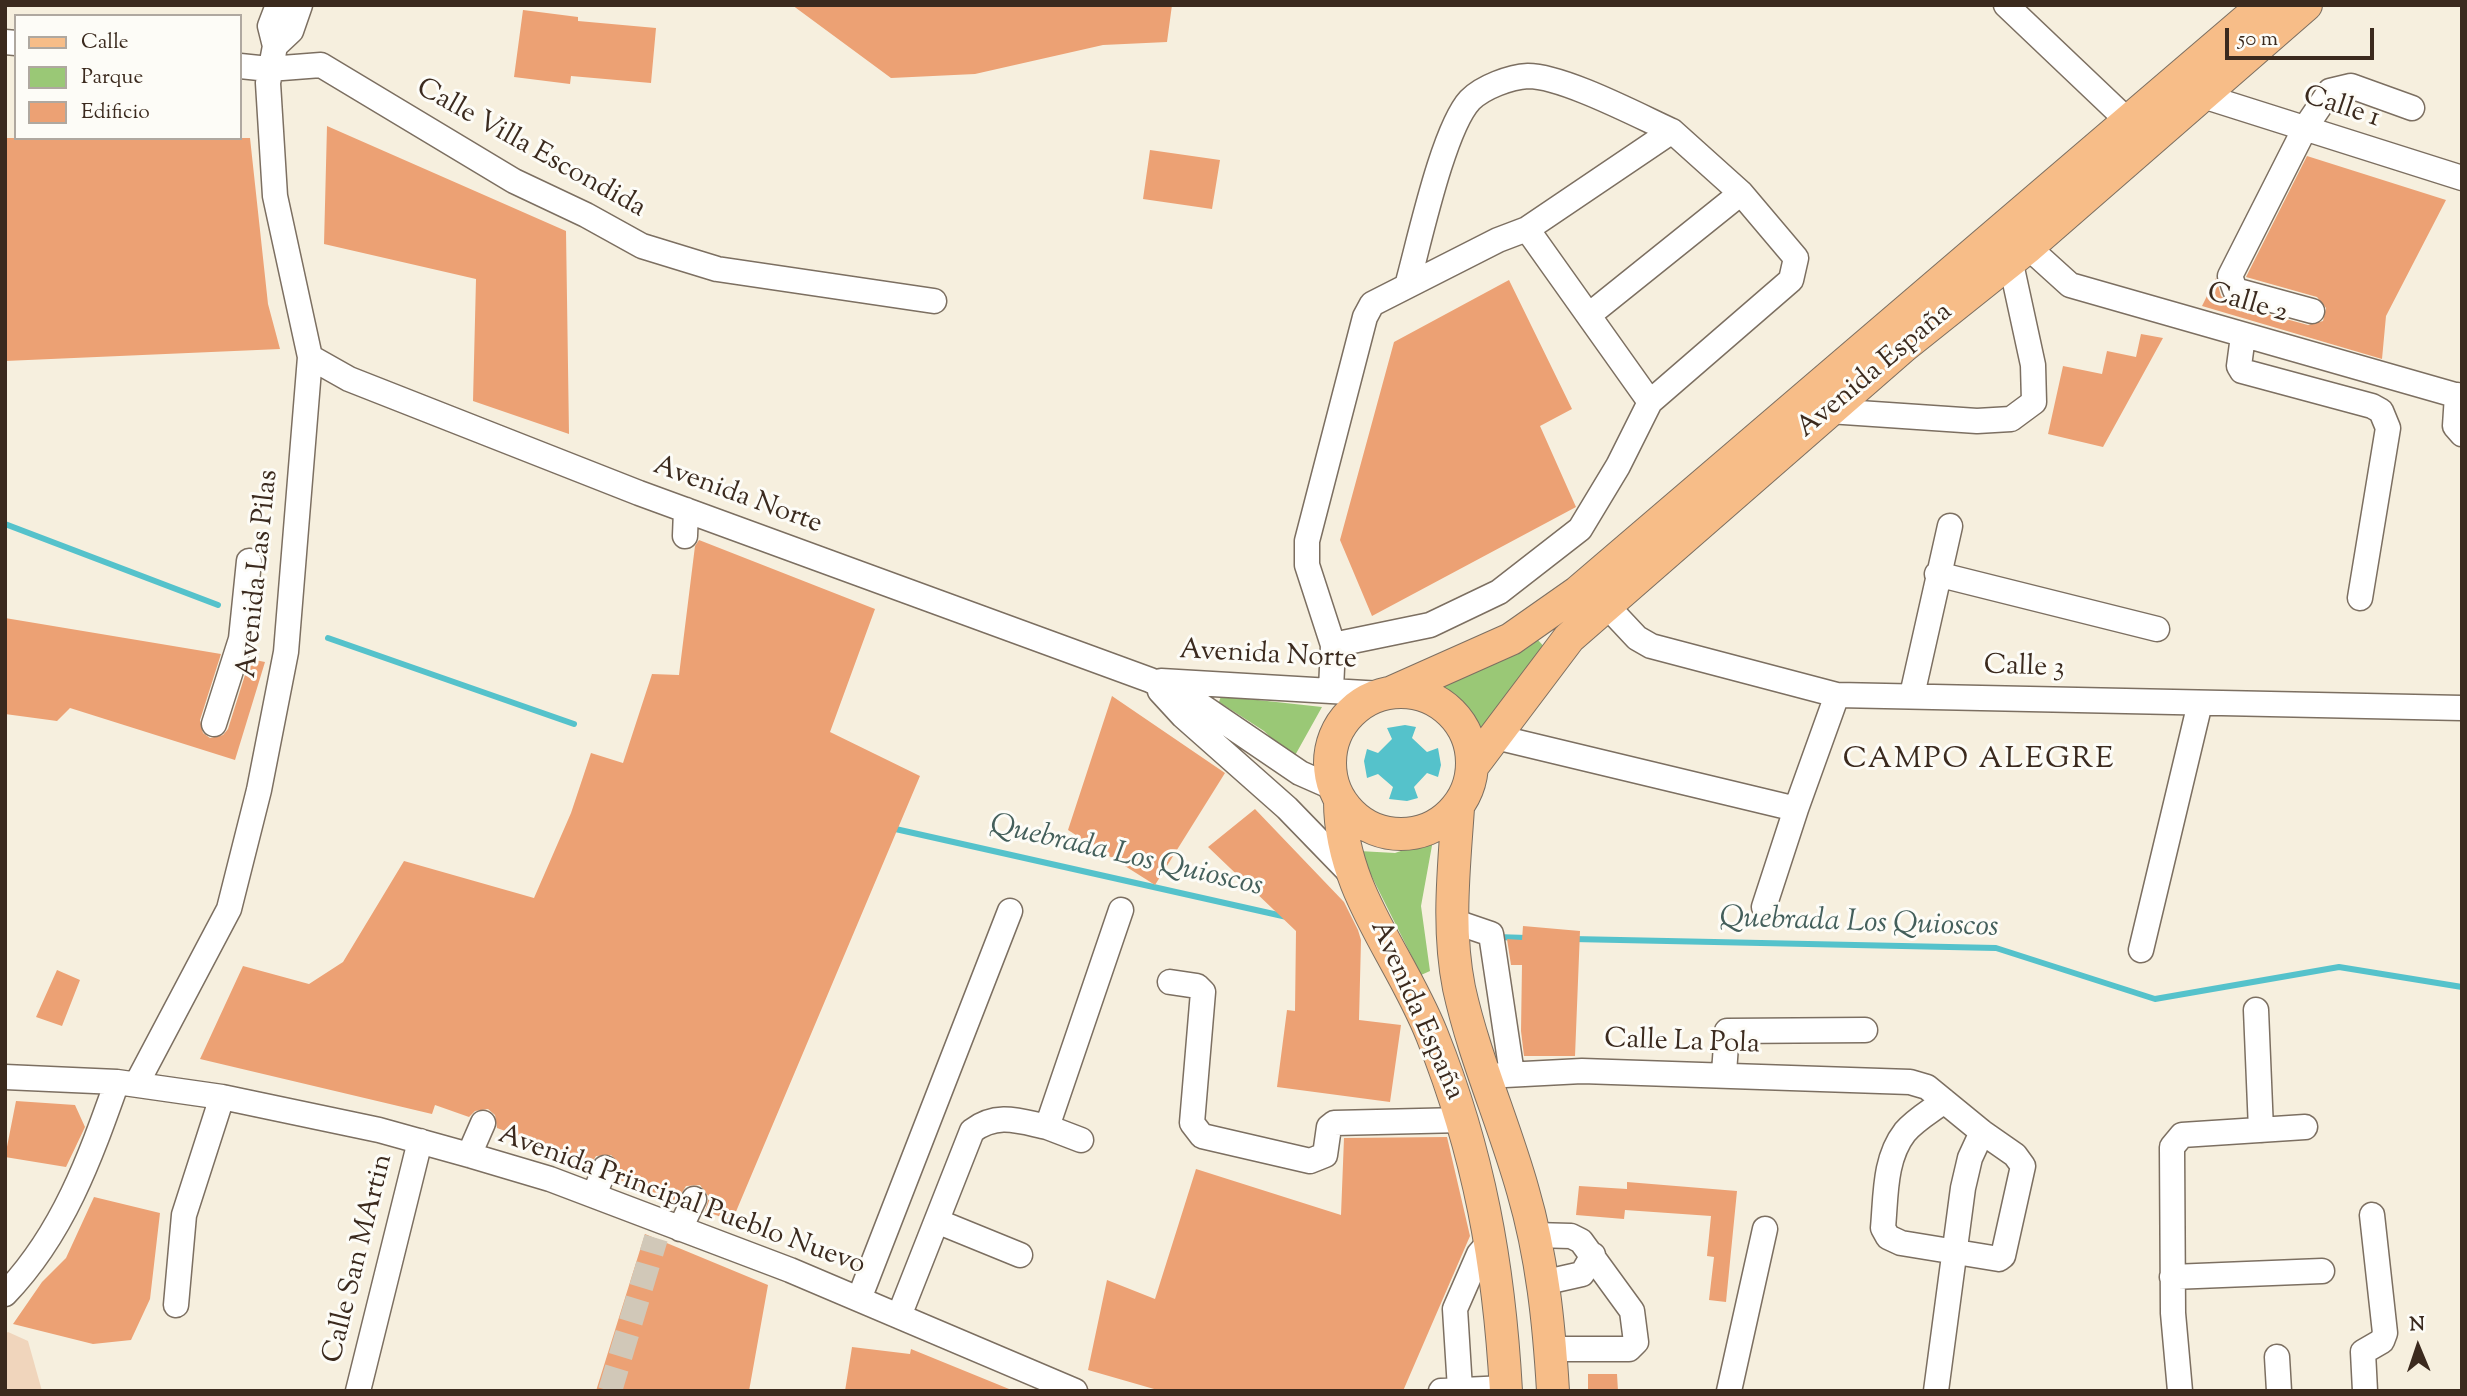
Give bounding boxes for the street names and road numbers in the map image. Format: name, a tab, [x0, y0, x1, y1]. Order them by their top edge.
street label: Calle Villa Escondida	[409, 73, 651, 227]
street label: Calle 1	[2298, 81, 2384, 137]
street label: Calle 2	[2203, 277, 2291, 333]
street label: Avenida España	[1791, 297, 1961, 447]
street label: Avenida Norte	[648, 451, 826, 543]
street label: Avenida Las Pilas	[232, 468, 288, 680]
street label: Avenida Norte	[1178, 636, 1358, 678]
street label: Calle 3	[1983, 651, 2065, 687]
street label: Avenida España	[1360, 916, 1470, 1106]
street label: Calle La Pola	[1604, 1024, 1760, 1064]
street label: Avenida Principal Pueblo Nuevo	[493, 1120, 869, 1284]
street label: Calle San MArtin	[318, 1151, 402, 1367]

